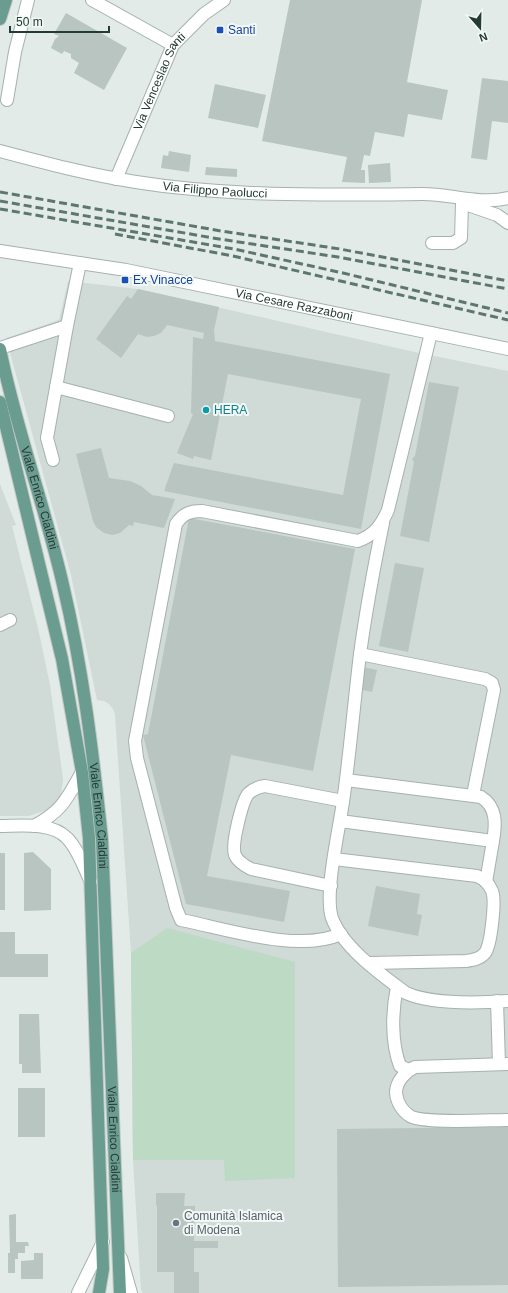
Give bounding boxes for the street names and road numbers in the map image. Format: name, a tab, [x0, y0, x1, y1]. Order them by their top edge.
street label: Via Venceslao Santi	[131, 30, 188, 132]
street label: Via Filippo Paolucci	[162, 179, 267, 201]
street label: Via Cesare Razzaboni	[234, 286, 354, 324]
street label: Viale Enrico Cialdini	[18, 445, 61, 551]
street label: Viale Enrico Cialdini	[86, 762, 110, 869]
street label: Viale Enrico Cialdini	[105, 1086, 123, 1193]

